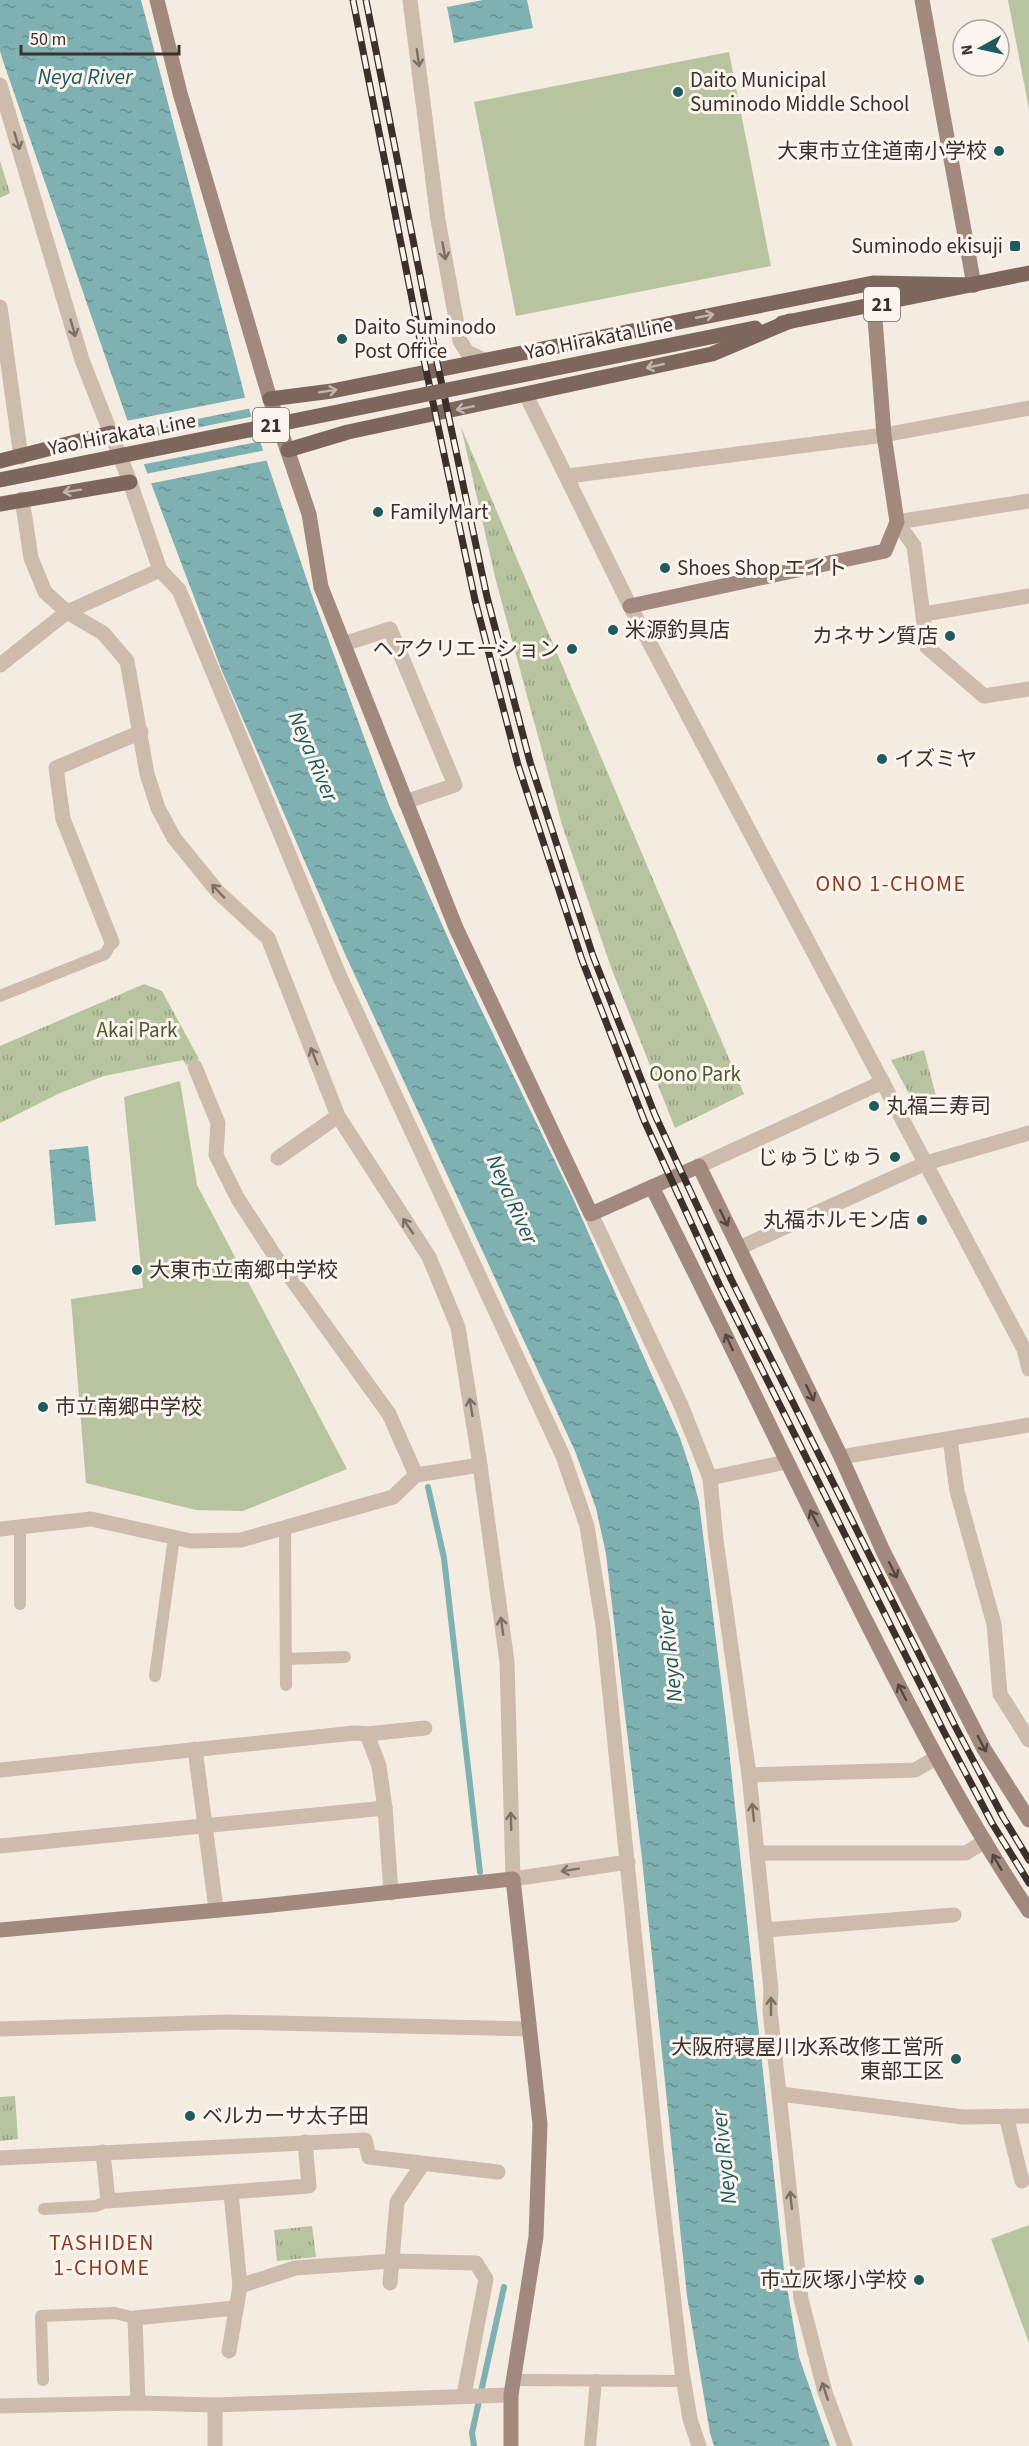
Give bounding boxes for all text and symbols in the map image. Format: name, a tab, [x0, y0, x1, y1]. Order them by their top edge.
scale bar	[21, 18, 178, 56]
north arrow	[951, 18, 1011, 78]
text: 50 m	[30, 27, 66, 52]
text: N	[956, 43, 979, 57]
one-way arrow	[413, 47, 424, 67]
water label: Neya River	[37, 61, 134, 93]
place label: Daito Municipal Suminodo Middle School	[690, 65, 909, 119]
marker: Daito Municipal Suminodo Middle School	[671, 85, 685, 99]
one-way arrow	[12, 131, 23, 150]
place label: 大東市立住道南小学校	[777, 136, 987, 166]
marker: 大東市立住道南小学校	[992, 144, 1006, 158]
place label: Suminodo ekisuji	[851, 231, 1003, 261]
marker: Suminodo ekisuji	[1008, 239, 1022, 253]
one-way arrow	[439, 241, 450, 260]
road number: 21	[864, 287, 900, 321]
street label: Yao Hirakata Line	[521, 309, 676, 367]
one-way arrow	[695, 310, 714, 321]
place label: Daito Suminodo Post Office	[354, 312, 496, 366]
one-way arrow	[68, 318, 79, 337]
marker: Daito Suminodo Post Office	[335, 332, 349, 346]
one-way arrow	[646, 361, 665, 373]
one-way arrow	[318, 386, 338, 397]
one-way arrow	[455, 403, 475, 414]
street label: Yao Hirakata Line	[44, 405, 199, 463]
road number: 21	[253, 408, 289, 442]
one-way arrow	[63, 486, 83, 497]
place label: FamilyMart	[390, 497, 488, 527]
marker: FamilyMart	[371, 505, 385, 519]
place label: Shoes Shop エイト	[677, 553, 847, 583]
marker: Shoes Shop エイト	[658, 561, 672, 575]
place label: 米源釣具店	[625, 615, 730, 645]
place label: カネサン質店	[812, 621, 938, 651]
marker: 米源釣具店	[606, 623, 620, 637]
marker: カネサン質店	[943, 629, 957, 643]
place label: ヘアクリエーション	[372, 634, 560, 664]
marker: ヘアクリエーション	[565, 642, 579, 656]
water label: Neya River	[280, 706, 347, 808]
place label: イズミヤ	[894, 744, 977, 774]
marker: イズミヤ	[875, 752, 889, 766]
district label: ONO 1-CHOME	[815, 868, 967, 900]
one-way arrow	[211, 884, 225, 899]
park label: Akai Park	[97, 1015, 178, 1045]
one-way arrow	[307, 1047, 318, 1066]
park label: Oono Park	[649, 1059, 741, 1089]
place label: 丸福三寿司	[886, 1091, 991, 1121]
marker: 丸福三寿司	[867, 1099, 881, 1113]
place label: じゅうじゅう	[757, 1142, 883, 1172]
water label: Neya River	[478, 1149, 547, 1251]
marker: じゅうじゅう	[888, 1150, 902, 1164]
place label: 丸福ホルモン店	[763, 1205, 910, 1235]
one-way arrow	[719, 1209, 731, 1227]
marker: 丸福ホルモン店	[915, 1213, 929, 1227]
one-way arrow	[402, 1218, 414, 1234]
place label: 大東市立南郷中学校	[149, 1255, 338, 1285]
marker: 大東市立南郷中学校	[130, 1263, 144, 1277]
one-way arrow	[722, 1334, 734, 1352]
one-way arrow	[804, 1384, 816, 1402]
place label: 市立南郷中学校	[55, 1392, 202, 1422]
one-way arrow	[466, 1398, 477, 1418]
marker: 市立南郷中学校	[36, 1400, 50, 1414]
one-way arrow	[807, 1509, 819, 1527]
one-way arrow	[887, 1561, 899, 1578]
water label: Neya River	[649, 1604, 691, 1704]
one-way arrow	[496, 1617, 507, 1636]
one-way arrow	[895, 1683, 907, 1701]
one-way arrow	[976, 1734, 988, 1752]
one-way arrow	[747, 1802, 758, 1822]
one-way arrow	[506, 1811, 517, 1831]
one-way arrow	[991, 1854, 1003, 1871]
one-way arrow	[561, 1865, 581, 1876]
one-way arrow	[765, 1996, 777, 2016]
place label: 大阪府寝屋川水系改修工営所 東部工区	[671, 2032, 944, 2086]
marker: 大阪府寝屋川水系改修工営所 東部工区	[949, 2052, 963, 2066]
place label: ベルカーサ太子田	[202, 2101, 369, 2131]
water label: Neya River	[703, 2106, 745, 2206]
marker: ベルカーサ太子田	[183, 2109, 197, 2123]
one-way arrow	[785, 2190, 796, 2210]
district label: TASHIDEN 1-CHOME	[49, 2227, 155, 2284]
place label: 市立灰塚小学校	[760, 2265, 907, 2295]
marker: 市立灰塚小学校	[912, 2273, 926, 2287]
one-way arrow	[819, 2382, 830, 2401]

